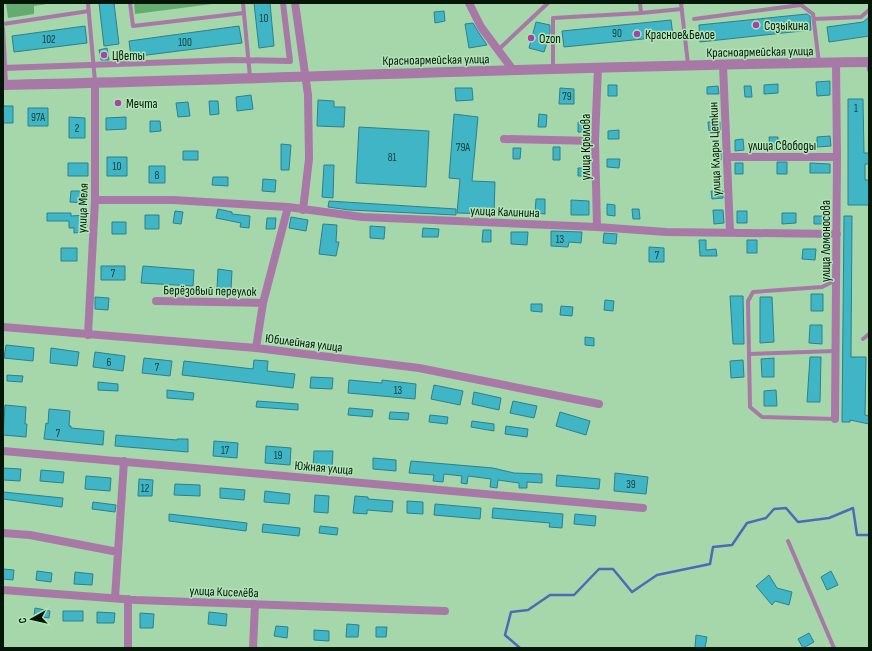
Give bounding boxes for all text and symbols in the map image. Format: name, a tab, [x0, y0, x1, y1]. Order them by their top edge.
house number: 10	[260, 12, 268, 25]
place label: Созыкина	[764, 18, 808, 34]
marker: Созыкина	[751, 20, 761, 30]
house number: 90	[612, 27, 622, 40]
place label: Красное&Белое	[645, 27, 715, 43]
marker: Красное&Белое	[632, 29, 642, 39]
place label: Ozon	[539, 31, 561, 47]
house number: 102	[42, 33, 56, 46]
marker: Ozon	[526, 33, 536, 43]
house number: 100	[178, 36, 192, 49]
street label: Красноармейская улица	[706, 43, 814, 61]
place label: Цветы	[112, 48, 145, 64]
marker: Цветы	[99, 50, 109, 60]
street label: Красноармейская улица	[382, 51, 490, 69]
house number: 79	[562, 90, 572, 103]
place label: Мечта	[126, 96, 158, 112]
marker: Мечта	[113, 98, 123, 108]
street label: улица Клары Цеткин	[705, 102, 725, 196]
house number: 1	[854, 102, 858, 115]
house number: 97А	[31, 111, 45, 124]
street label: улица Крылова	[578, 114, 594, 180]
house number: 2	[75, 122, 80, 135]
street label: улица Свободы	[748, 138, 816, 154]
house number: 79А	[456, 141, 470, 154]
house number: 81	[388, 151, 396, 164]
house number: 10	[113, 160, 121, 173]
house number: 8	[155, 169, 160, 182]
street label: улица Меля	[74, 183, 92, 233]
street label: улица Ломоносова	[818, 200, 834, 282]
street label: улица Калинина	[470, 203, 540, 221]
house number: 13	[556, 233, 565, 246]
house number: 7	[655, 249, 660, 262]
house number: 7	[111, 267, 116, 280]
street label: Берёзовый переулок	[163, 282, 257, 300]
street label: Юбилейная улица	[264, 330, 343, 356]
house number: 6	[107, 356, 112, 369]
house number: 7	[155, 361, 160, 374]
house number: 13	[394, 384, 403, 397]
house number: 7	[56, 427, 61, 440]
house number: 17	[221, 444, 230, 457]
house number: 19	[274, 449, 282, 462]
street label: Южная улица	[294, 457, 354, 479]
house number: 39	[626, 478, 636, 491]
house number: 12	[141, 482, 150, 495]
street label: улица Киселёва	[189, 583, 259, 601]
north arrow	[12, 599, 52, 639]
text: С	[16, 616, 29, 624]

